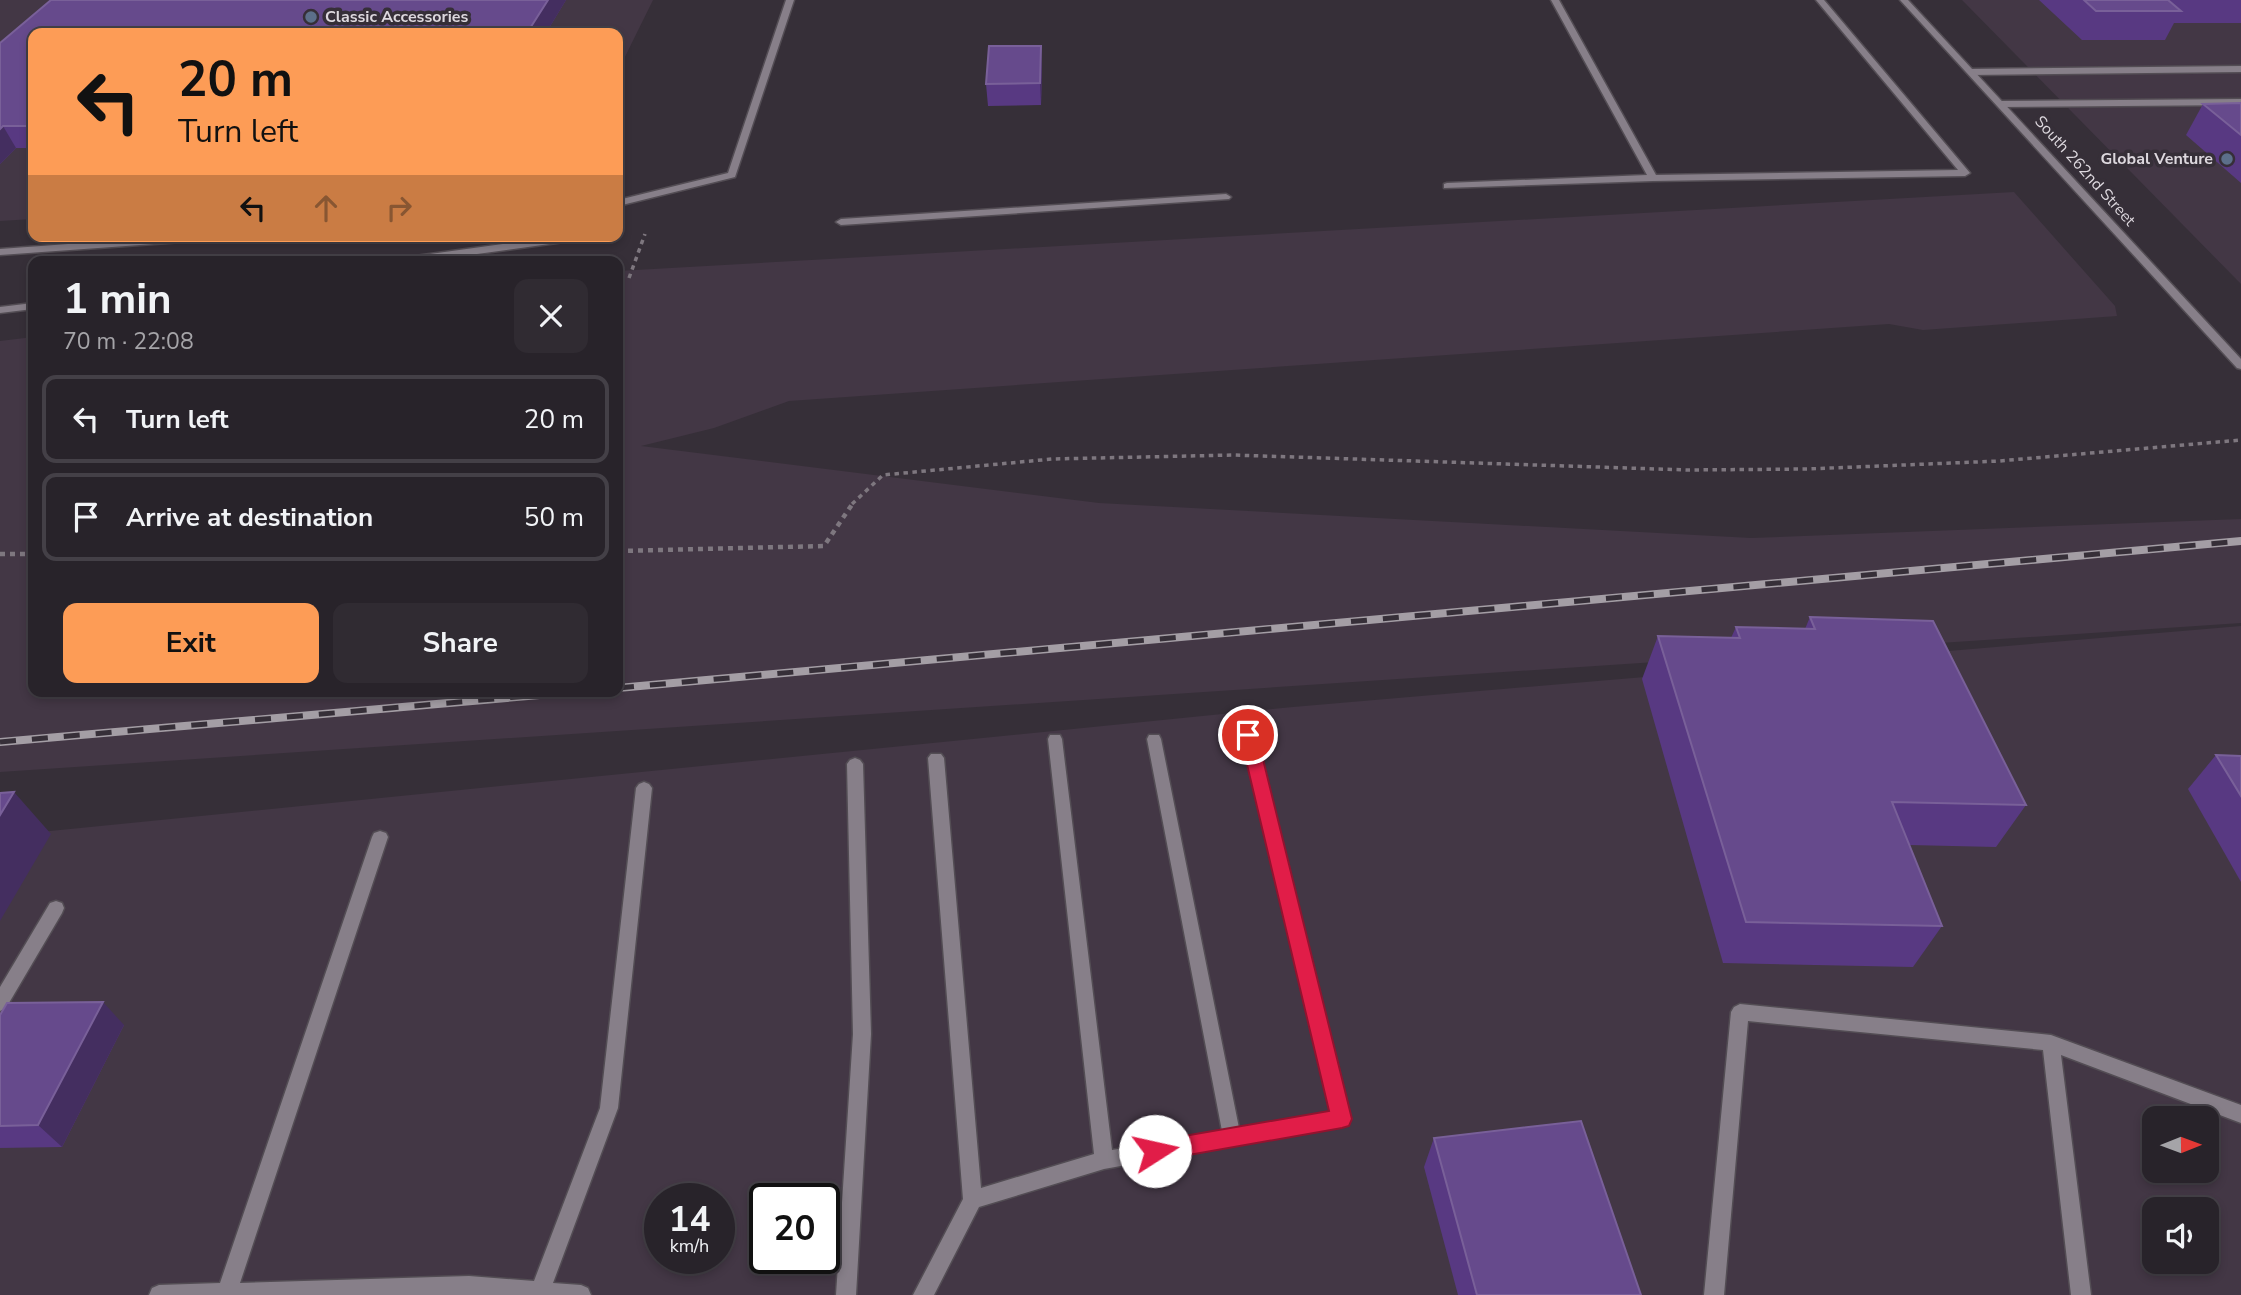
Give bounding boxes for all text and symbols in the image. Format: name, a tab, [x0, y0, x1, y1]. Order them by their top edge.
place label: Classic Accessories	[325, 6, 468, 28]
marker: Classic Accessories	[303, 9, 319, 25]
text: 20 m	[178, 46, 293, 113]
icon: left	[63, 56, 154, 147]
text: Turn left	[178, 110, 298, 153]
street label: South 262nd Street	[2029, 111, 2141, 231]
place label: Global Venture	[2101, 148, 2213, 170]
marker: Global Venture	[2219, 151, 2235, 167]
icon: left	[234, 189, 272, 227]
icon: ahead	[307, 189, 345, 227]
icon: right	[380, 189, 418, 227]
text: 1 min	[63, 271, 172, 328]
button: close	[514, 279, 588, 353]
text: 70 m · 22:08	[63, 326, 194, 357]
icon: left	[67, 400, 105, 438]
text: Turn left	[126, 402, 229, 437]
text: 20 m	[524, 402, 584, 437]
icon: arrive	[67, 498, 105, 536]
text: Arrive at destination	[126, 500, 373, 535]
text: 50 m	[524, 500, 584, 535]
button: Exit	[63, 603, 319, 683]
button: Share	[333, 603, 588, 683]
pin	[1218, 705, 1278, 765]
icon: arrive	[1229, 716, 1267, 754]
north arrow	[2142, 1106, 2219, 1183]
map controls	[2142, 1106, 2219, 1274]
position arrow	[1118, 1114, 1192, 1188]
speed limit sign: 20	[749, 1183, 840, 1274]
text: 14	[668, 1196, 711, 1243]
button: sound	[2142, 1197, 2219, 1274]
text: km/h	[670, 1234, 709, 1258]

